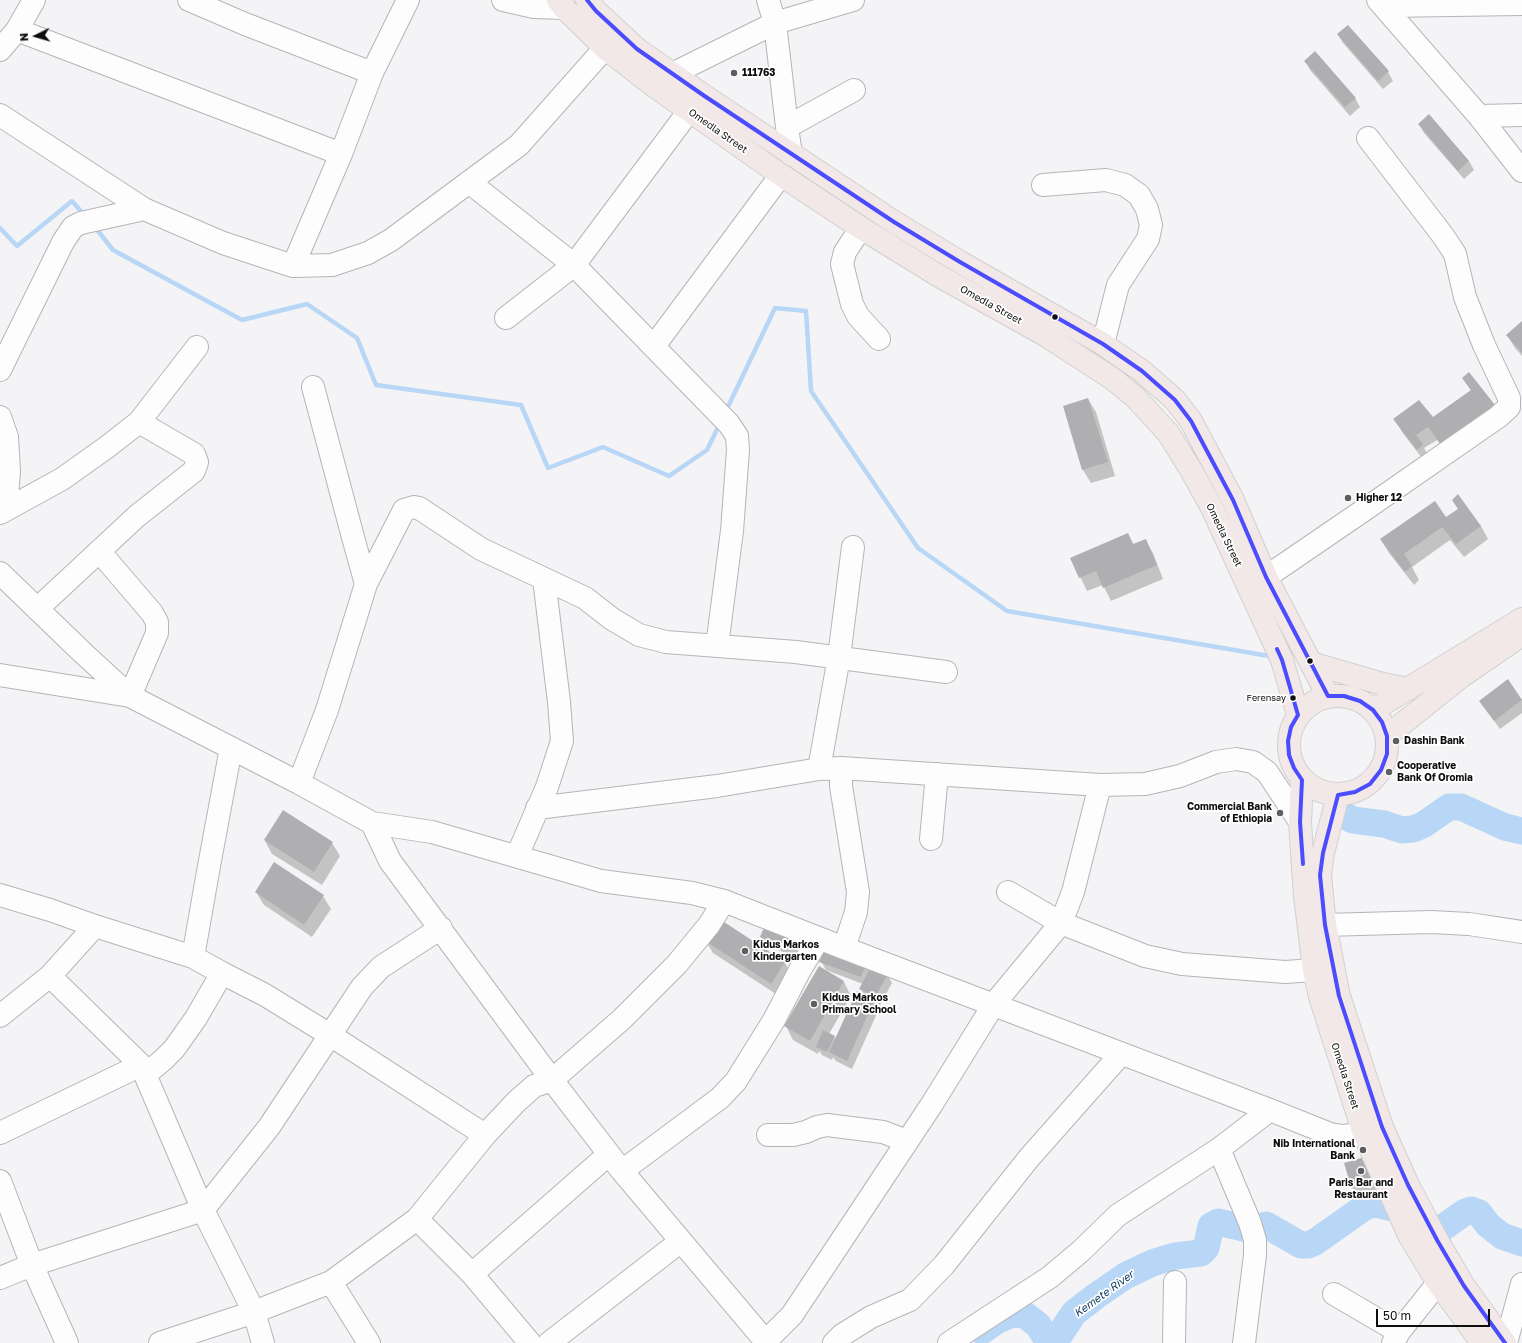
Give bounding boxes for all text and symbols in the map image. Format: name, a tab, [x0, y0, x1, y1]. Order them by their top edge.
north arrow	[16, 16, 56, 56]
text: N	[17, 32, 30, 42]
place label: 111763	[742, 67, 775, 79]
marker: 111763	[729, 68, 739, 78]
street label: Omedla Street	[686, 106, 750, 156]
street label: Omedla Street	[958, 283, 1024, 327]
unlabelled marker	[1050, 312, 1060, 322]
place label: Higher 12	[1356, 492, 1402, 504]
marker: Higher 12	[1343, 493, 1353, 503]
street label: Omedla Street	[1203, 501, 1245, 569]
unlabelled marker	[1305, 656, 1315, 666]
place label: Ferensay	[1247, 693, 1286, 703]
marker: Ferensay	[1288, 693, 1298, 703]
place label: Dashin Bank	[1404, 735, 1465, 747]
marker: Dashin Bank	[1391, 736, 1401, 746]
place label: Cooperative Bank Of Oromia	[1397, 760, 1473, 784]
marker: Cooperative Bank Of Oromia	[1384, 767, 1394, 777]
place label: Commercial Bank of Ethiopia	[1187, 801, 1272, 824]
marker: Commercial Bank of Ethiopia	[1275, 808, 1285, 818]
place label: Kidus Markos Kindergarten	[753, 939, 819, 962]
marker: Kidus Markos Kindergarten	[740, 946, 750, 956]
place label: Kidus Markos Primary School	[822, 992, 896, 1016]
marker: Kidus Markos Primary School	[809, 999, 819, 1009]
street label: Omedla Street	[1329, 1041, 1361, 1111]
place label: Nib International Bank	[1273, 1138, 1355, 1162]
marker: Nib International Bank	[1358, 1145, 1368, 1155]
marker: Paris Bar and Restaurant	[1356, 1166, 1366, 1176]
place label: Paris Bar and Restaurant	[1329, 1177, 1393, 1200]
water label: Kemete River	[1072, 1268, 1136, 1320]
scale bar	[1378, 1301, 1492, 1327]
text: 50 m	[1383, 1308, 1411, 1323]

